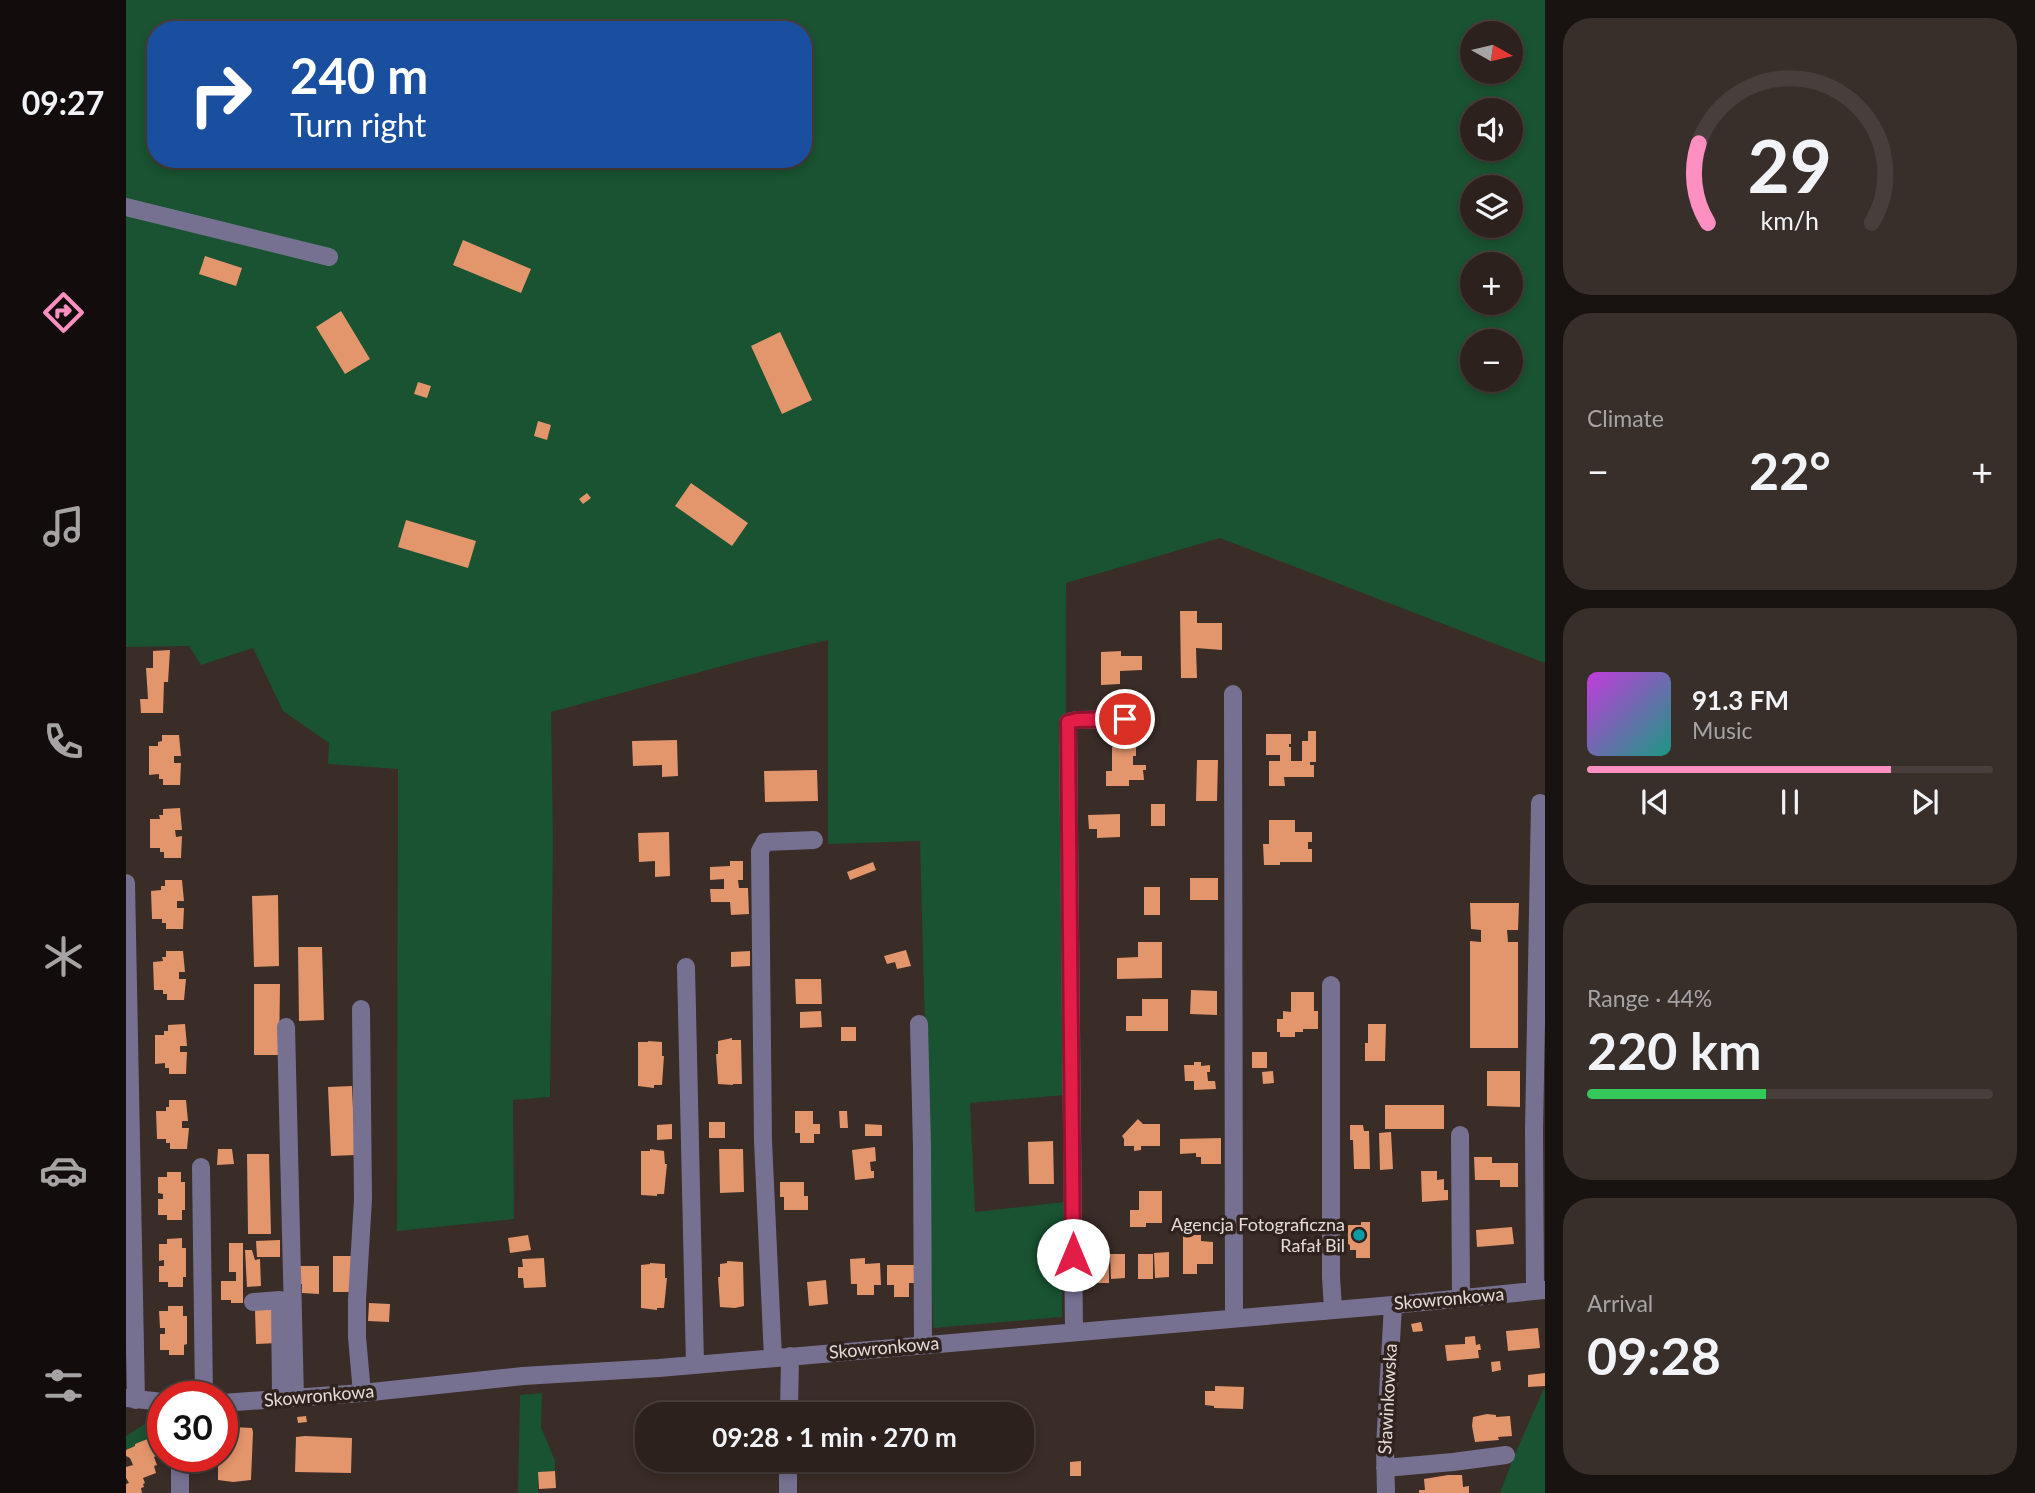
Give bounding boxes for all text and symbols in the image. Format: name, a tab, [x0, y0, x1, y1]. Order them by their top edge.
north arrow	[1460, 21, 1522, 84]
map controls	[1460, 21, 1523, 392]
text: 240 m	[290, 46, 428, 104]
icon: right	[175, 49, 266, 140]
text: 09:27	[22, 83, 104, 122]
button: sound	[1460, 98, 1523, 161]
text: Turn right	[290, 105, 426, 144]
text: 29	[1748, 121, 1832, 209]
button: layers	[1460, 175, 1523, 238]
text: km/h	[1761, 204, 1819, 234]
button: +	[1460, 252, 1523, 315]
icon: directions	[39, 288, 88, 337]
button: −	[1460, 329, 1523, 392]
text: Climate	[1587, 404, 1664, 432]
text: 22°	[1749, 439, 1831, 501]
text: −	[1587, 448, 1609, 494]
text: +	[1971, 448, 1993, 494]
icon: music	[39, 502, 88, 551]
text: 91.3 FM	[1692, 684, 1789, 716]
pin	[1095, 689, 1155, 749]
icon: arrive	[1106, 700, 1144, 738]
text: Music	[1692, 716, 1752, 744]
icon: phone	[39, 717, 88, 766]
icon: previous	[1636, 783, 1674, 821]
icon: pause	[1771, 783, 1809, 821]
icon: next	[1906, 783, 1944, 821]
icon: climate	[39, 932, 88, 981]
text: Range · 44%	[1587, 984, 1712, 1012]
text: 220 km	[1587, 1019, 1761, 1081]
icon: car	[39, 1146, 88, 1195]
place label: Agencja Fotograficzna Rafał Bil	[1171, 1213, 1345, 1256]
position arrow	[1036, 1218, 1110, 1292]
marker: Agencja Fotograficzna Rafał Bil	[1351, 1227, 1367, 1243]
street label: Skowronkowa	[1393, 1282, 1505, 1314]
text: Arrival	[1587, 1289, 1653, 1317]
text: 09:28	[1587, 1324, 1721, 1386]
street label: Skowronkowa	[828, 1331, 940, 1363]
street label: Sławinkowska	[1373, 1343, 1401, 1455]
icon: filters	[39, 1361, 88, 1410]
street label: Skowronkowa	[263, 1379, 375, 1411]
speed limit sign: 30	[147, 1381, 238, 1472]
text: 09:28 · 1 min · 270 m	[712, 1421, 957, 1453]

